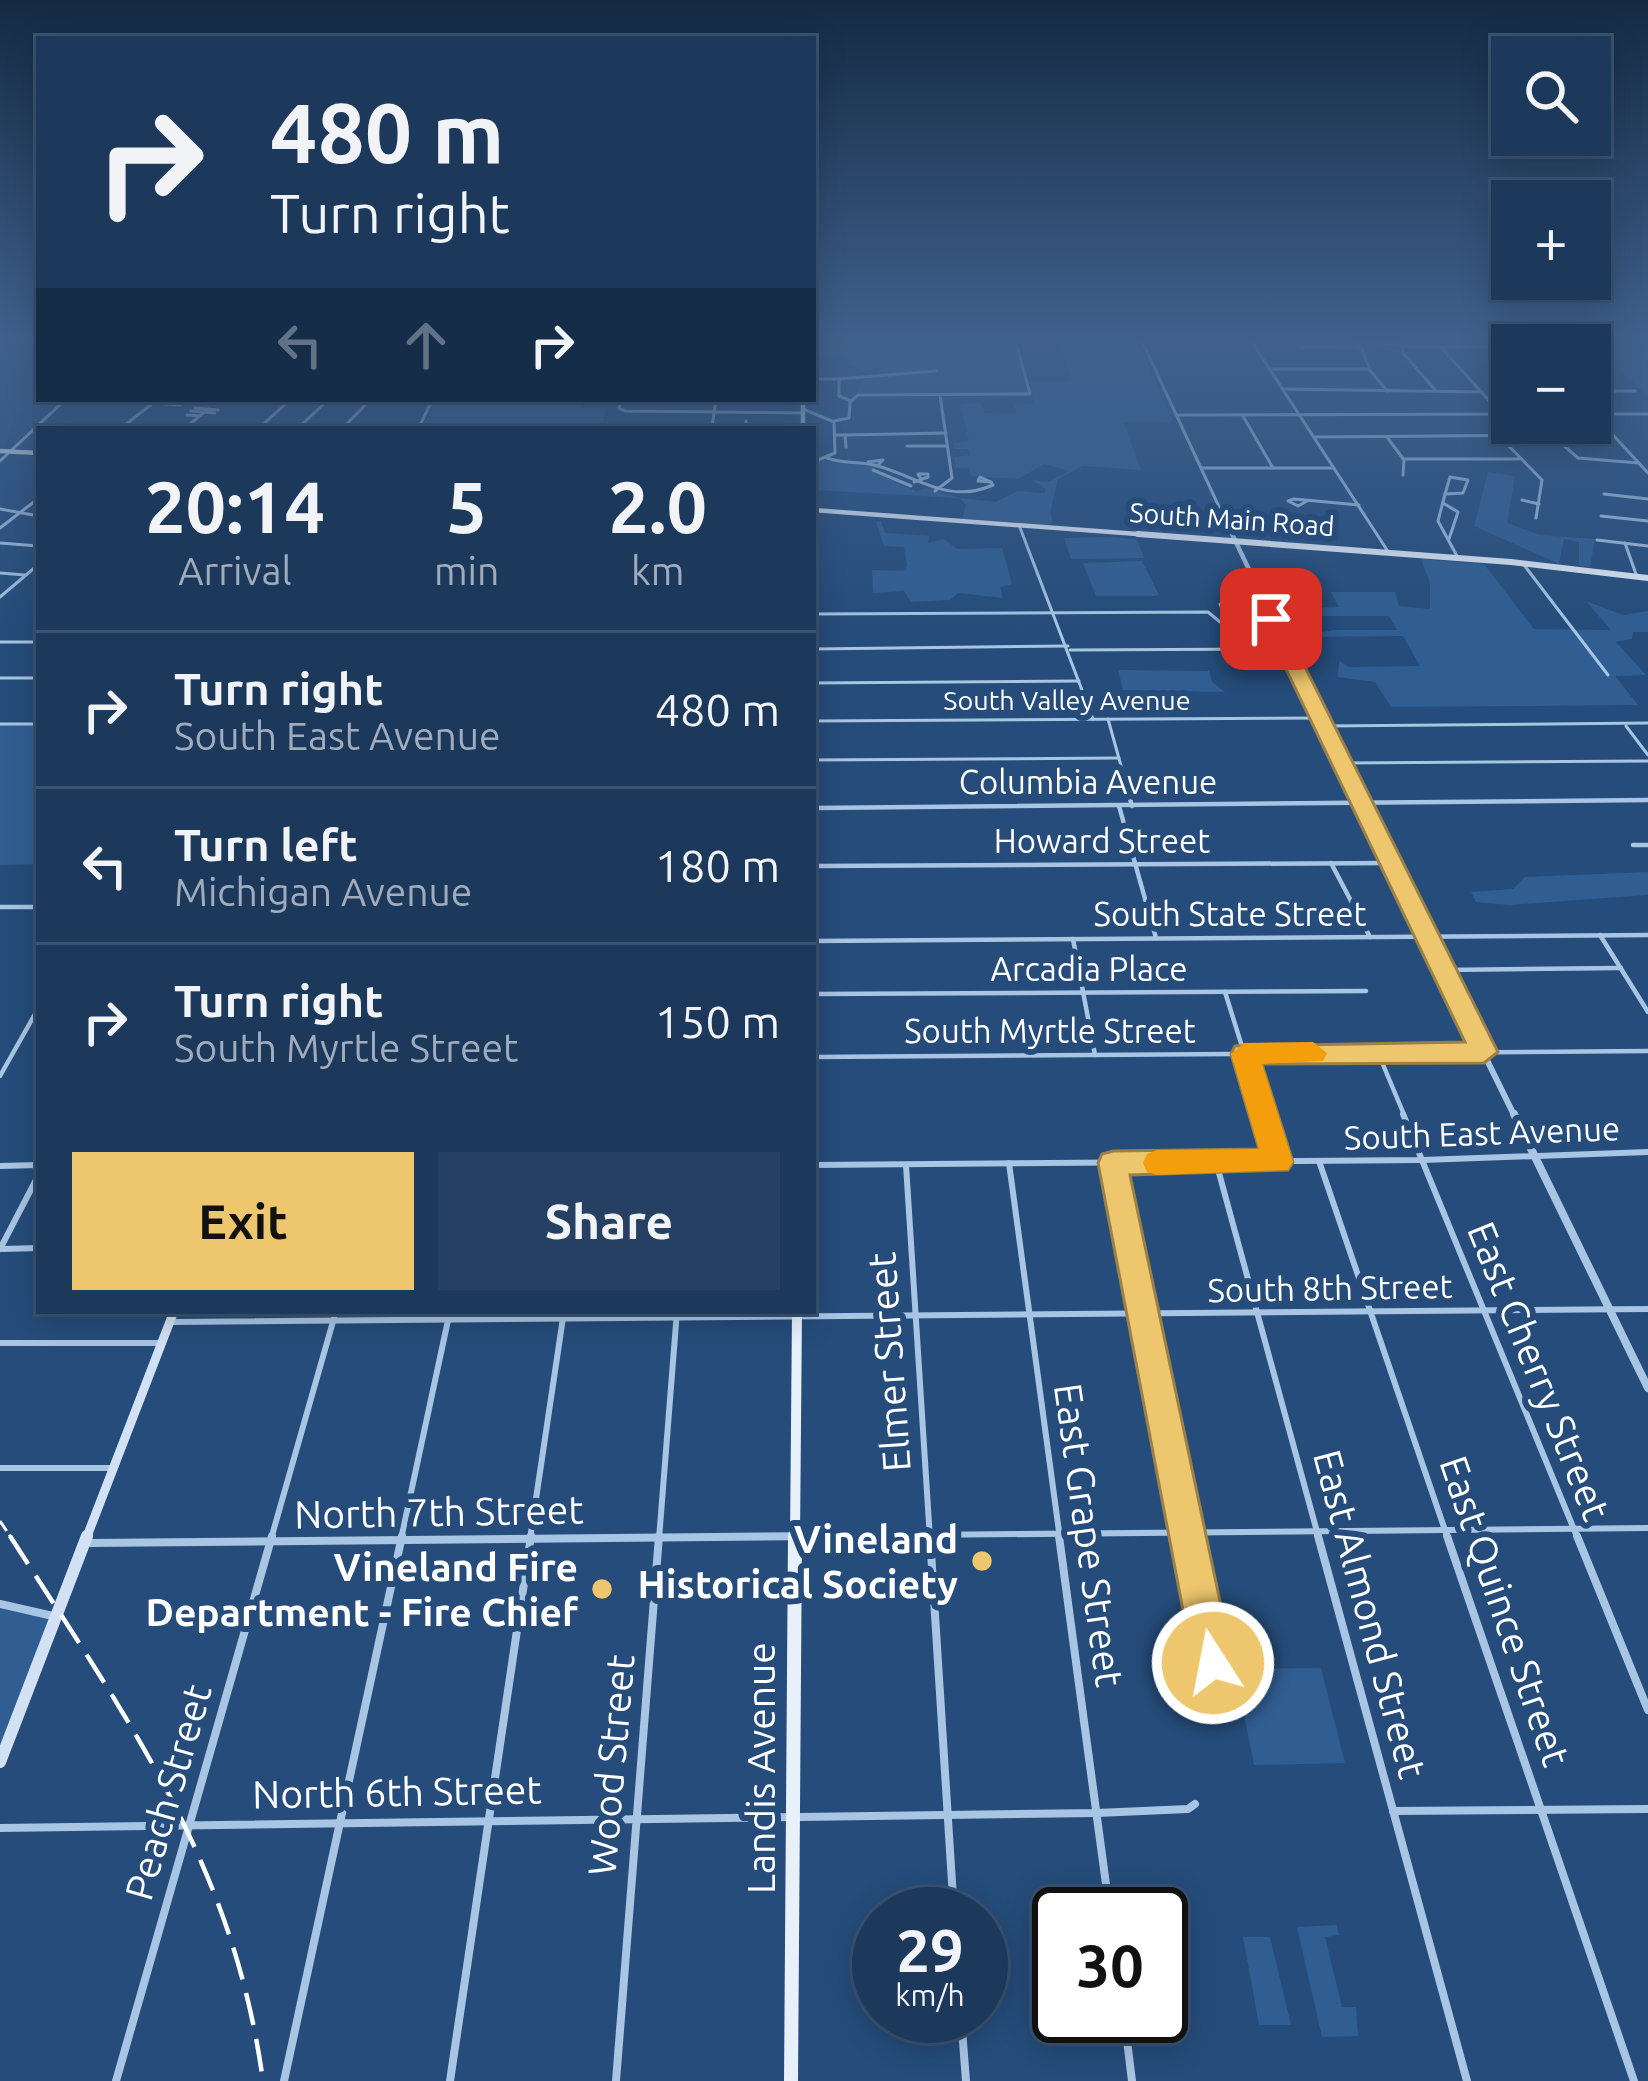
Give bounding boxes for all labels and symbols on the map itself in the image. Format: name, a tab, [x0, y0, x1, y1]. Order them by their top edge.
street label: South Main Road	[1129, 497, 1336, 541]
pin	[1220, 568, 1322, 670]
street label: South Valley Avenue	[943, 685, 1191, 715]
street label: Columbia Avenue	[959, 763, 1217, 800]
street label: Howard Street	[994, 822, 1210, 859]
street label: South State Street	[1094, 895, 1366, 932]
street label: Arcadia Place	[991, 950, 1187, 987]
street label: South Myrtle Street	[904, 1012, 1196, 1049]
street label: South East Avenue	[1343, 1109, 1621, 1156]
street label: East Cherry Street	[1460, 1215, 1619, 1526]
street label: Elmer Street	[859, 1251, 918, 1473]
street label: South 8th Street	[1207, 1267, 1453, 1308]
street label: East Grape Street	[1047, 1380, 1132, 1689]
street label: East Almond Street	[1306, 1445, 1435, 1783]
street label: East Quince Street	[1432, 1450, 1579, 1771]
street label: North 7th Street	[294, 1487, 584, 1536]
place label: Vineland Historical Society	[637, 1517, 958, 1605]
place label: Vineland Fire Department - Fire Chief	[145, 1545, 579, 1633]
marker: Vineland Historical Society	[969, 1548, 995, 1574]
marker: Vineland Fire Department - Fire Chief	[589, 1576, 615, 1602]
position arrow	[1150, 1600, 1276, 1726]
street label: Landis Avenue	[739, 1642, 782, 1894]
street label: Wood Street	[579, 1653, 642, 1877]
street label: Peach Street	[116, 1679, 219, 1905]
street label: North 6th Street	[252, 1767, 542, 1816]
speed limit sign: 30	[1032, 1887, 1188, 2043]

